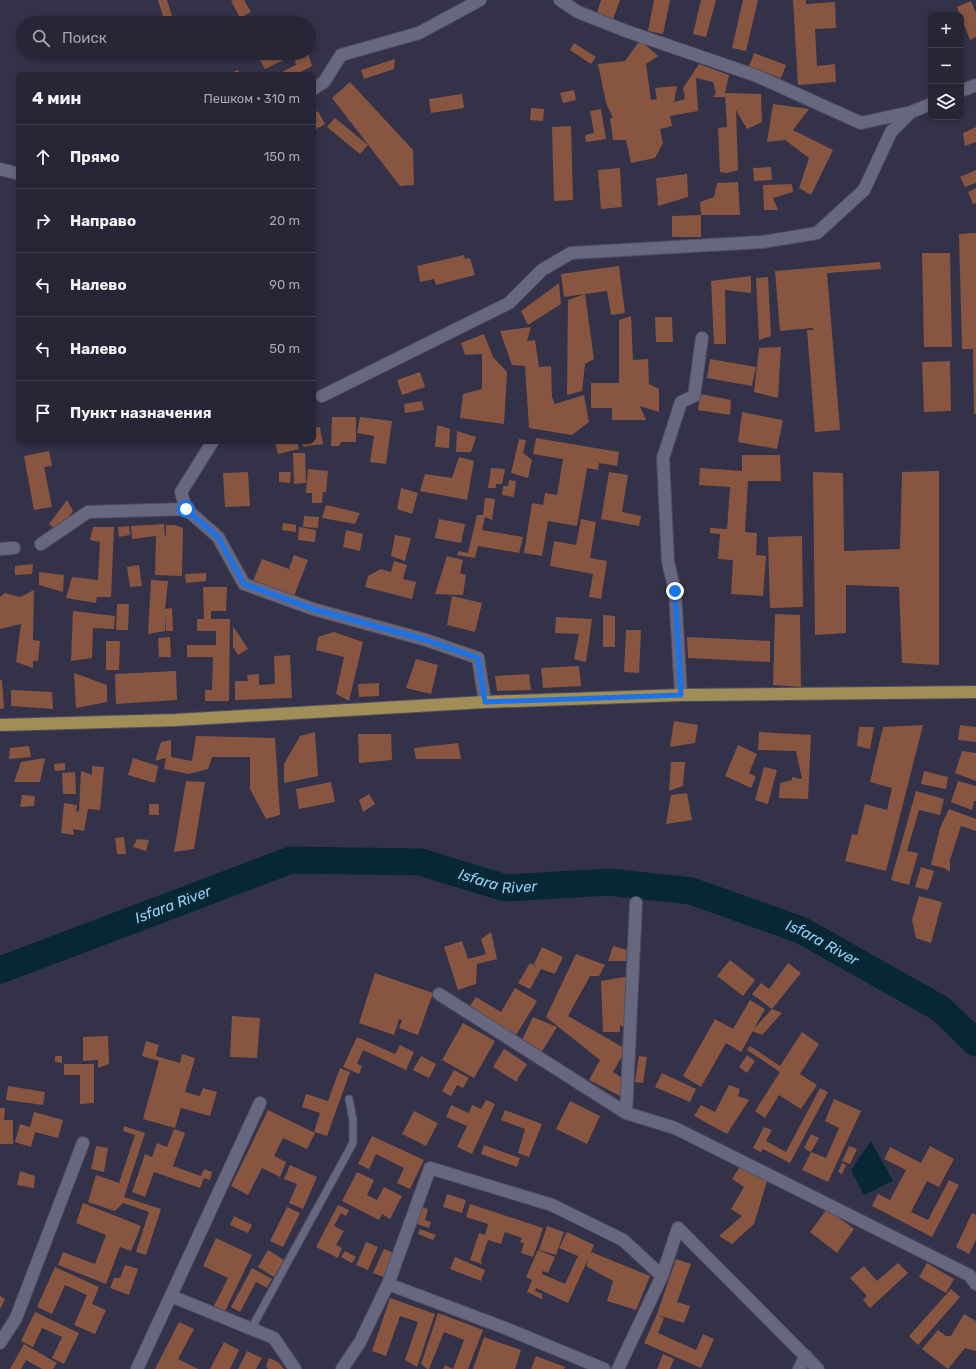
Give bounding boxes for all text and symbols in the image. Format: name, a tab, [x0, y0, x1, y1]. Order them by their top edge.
map controls	[928, 12, 964, 120]
button: +	[928, 12, 964, 48]
search box	[16, 16, 316, 60]
icon: search	[30, 27, 52, 49]
text: Поиск	[62, 29, 107, 47]
button: −	[928, 48, 964, 84]
button: layers	[928, 84, 964, 120]
text: 4 мин	[32, 88, 81, 108]
text: Пешком · 310 m	[203, 91, 300, 106]
icon: ahead	[32, 146, 54, 168]
text: Прямо	[70, 148, 120, 166]
text: 150 m	[264, 149, 300, 164]
icon: right	[32, 210, 54, 232]
text: Направо	[70, 212, 136, 230]
text: 20 m	[269, 213, 300, 228]
icon: left	[32, 274, 54, 296]
text: Налево	[70, 276, 127, 294]
text: 90 m	[269, 277, 300, 292]
icon: left	[32, 338, 54, 360]
text: Налево	[70, 340, 127, 358]
text: 50 m	[269, 341, 300, 356]
icon: arrive	[32, 402, 54, 424]
text: Пункт назначения	[70, 404, 212, 422]
route start	[177, 500, 195, 518]
route end	[666, 582, 684, 600]
water label: Isfara River	[456, 865, 539, 897]
water label: Isfara River	[132, 882, 215, 927]
water label: Isfara River	[783, 916, 863, 970]

